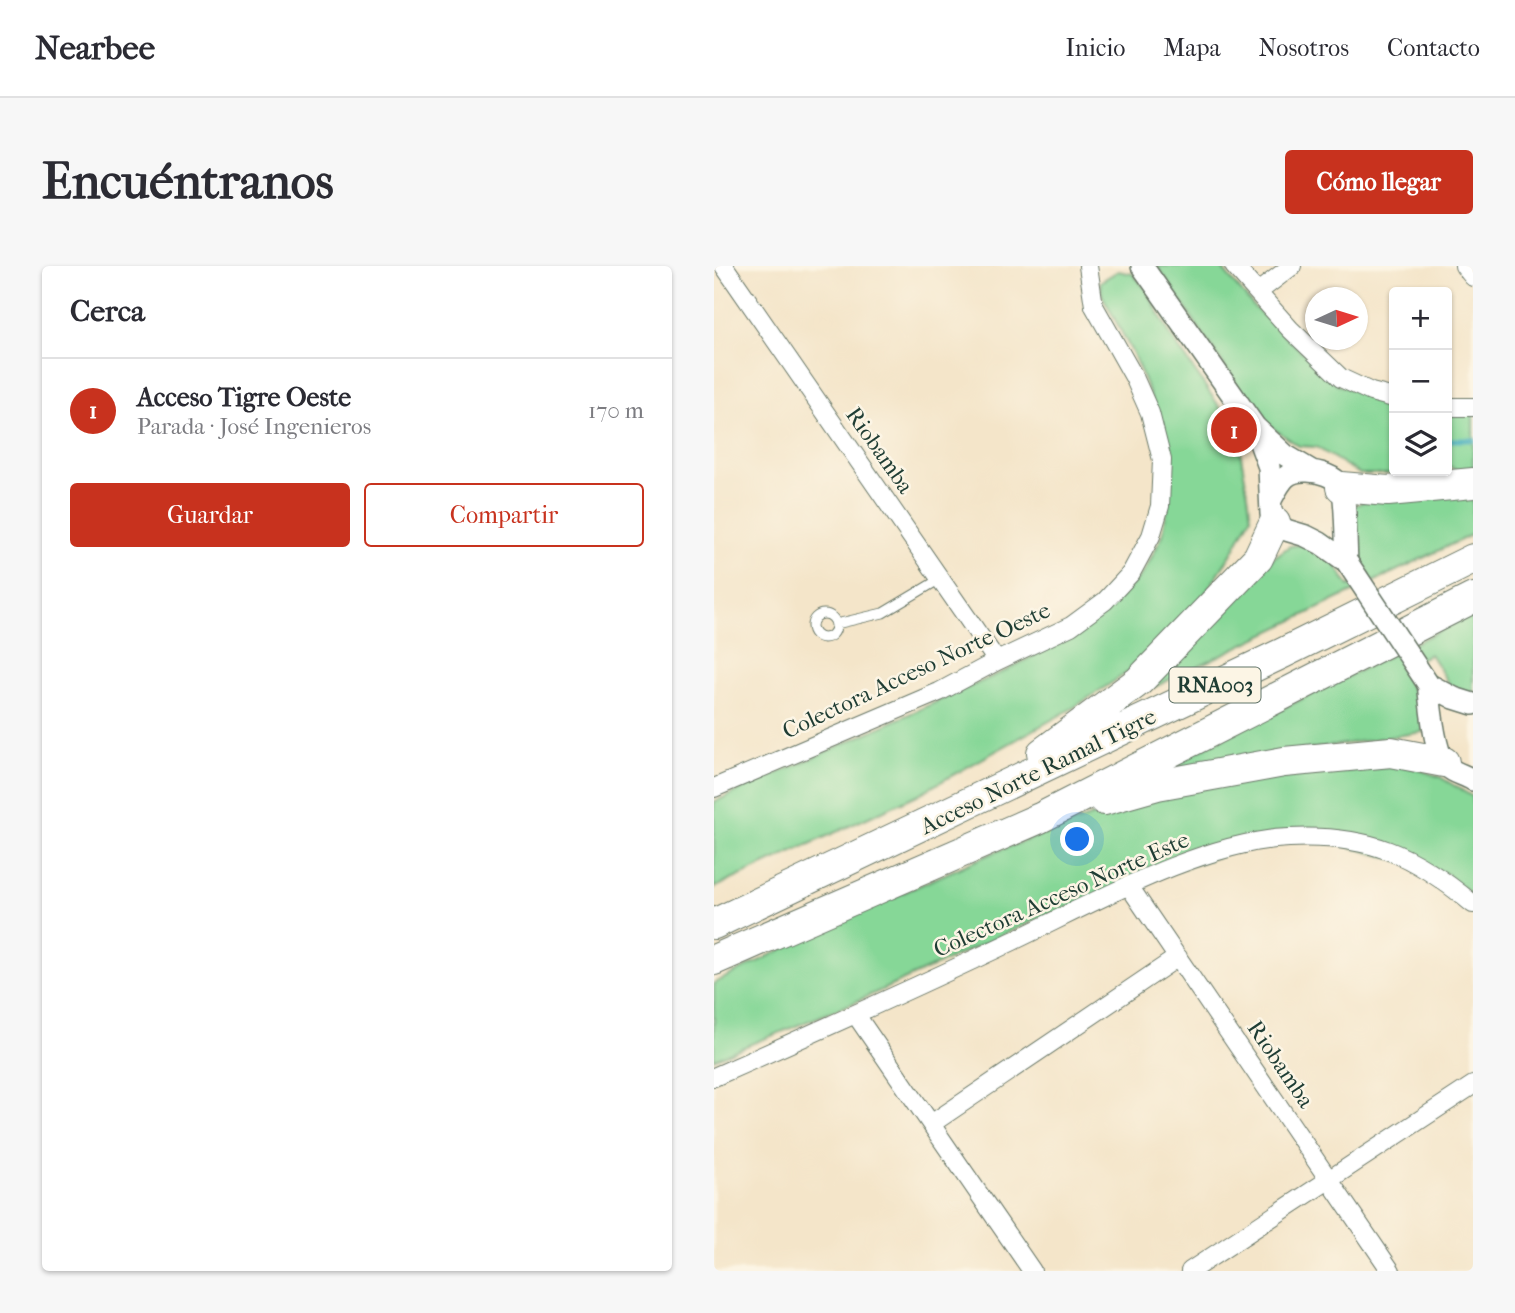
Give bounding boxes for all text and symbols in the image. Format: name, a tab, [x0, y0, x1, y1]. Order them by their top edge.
text: Nearbee	[35, 29, 155, 68]
text: Inicio	[1065, 34, 1125, 62]
text: Mapa	[1163, 34, 1221, 62]
text: Nosotros	[1259, 34, 1349, 62]
text: Contacto	[1387, 34, 1480, 62]
button: Cómo llegar	[1285, 150, 1473, 214]
text: Encuéntranos	[42, 153, 334, 211]
north arrow	[1305, 287, 1368, 350]
map controls	[1389, 287, 1452, 476]
button: +	[1389, 287, 1452, 350]
text: Cerca	[70, 294, 145, 329]
button: −	[1389, 350, 1452, 413]
text: Acceso Tigre Oeste	[137, 382, 351, 413]
text: 1	[89, 397, 97, 424]
text: 170 m	[588, 397, 644, 424]
street label: Riobamba	[840, 402, 919, 499]
pin: 1	[1211, 404, 1257, 456]
text: Parada · José Ingenieros	[137, 413, 371, 440]
button: layers	[1389, 413, 1452, 476]
button: Guardar	[70, 483, 350, 547]
button: Compartir	[364, 483, 644, 547]
street label: Colectora Acceso Norte Oeste	[778, 597, 1054, 744]
road number: RNA003	[1170, 668, 1260, 702]
street label: Acceso Norte Ramal Tigre	[915, 703, 1160, 841]
your location	[1060, 822, 1094, 856]
street label: Colectora Acceso Norte Este	[929, 826, 1193, 963]
street label: Riobamba	[1242, 1016, 1320, 1113]

